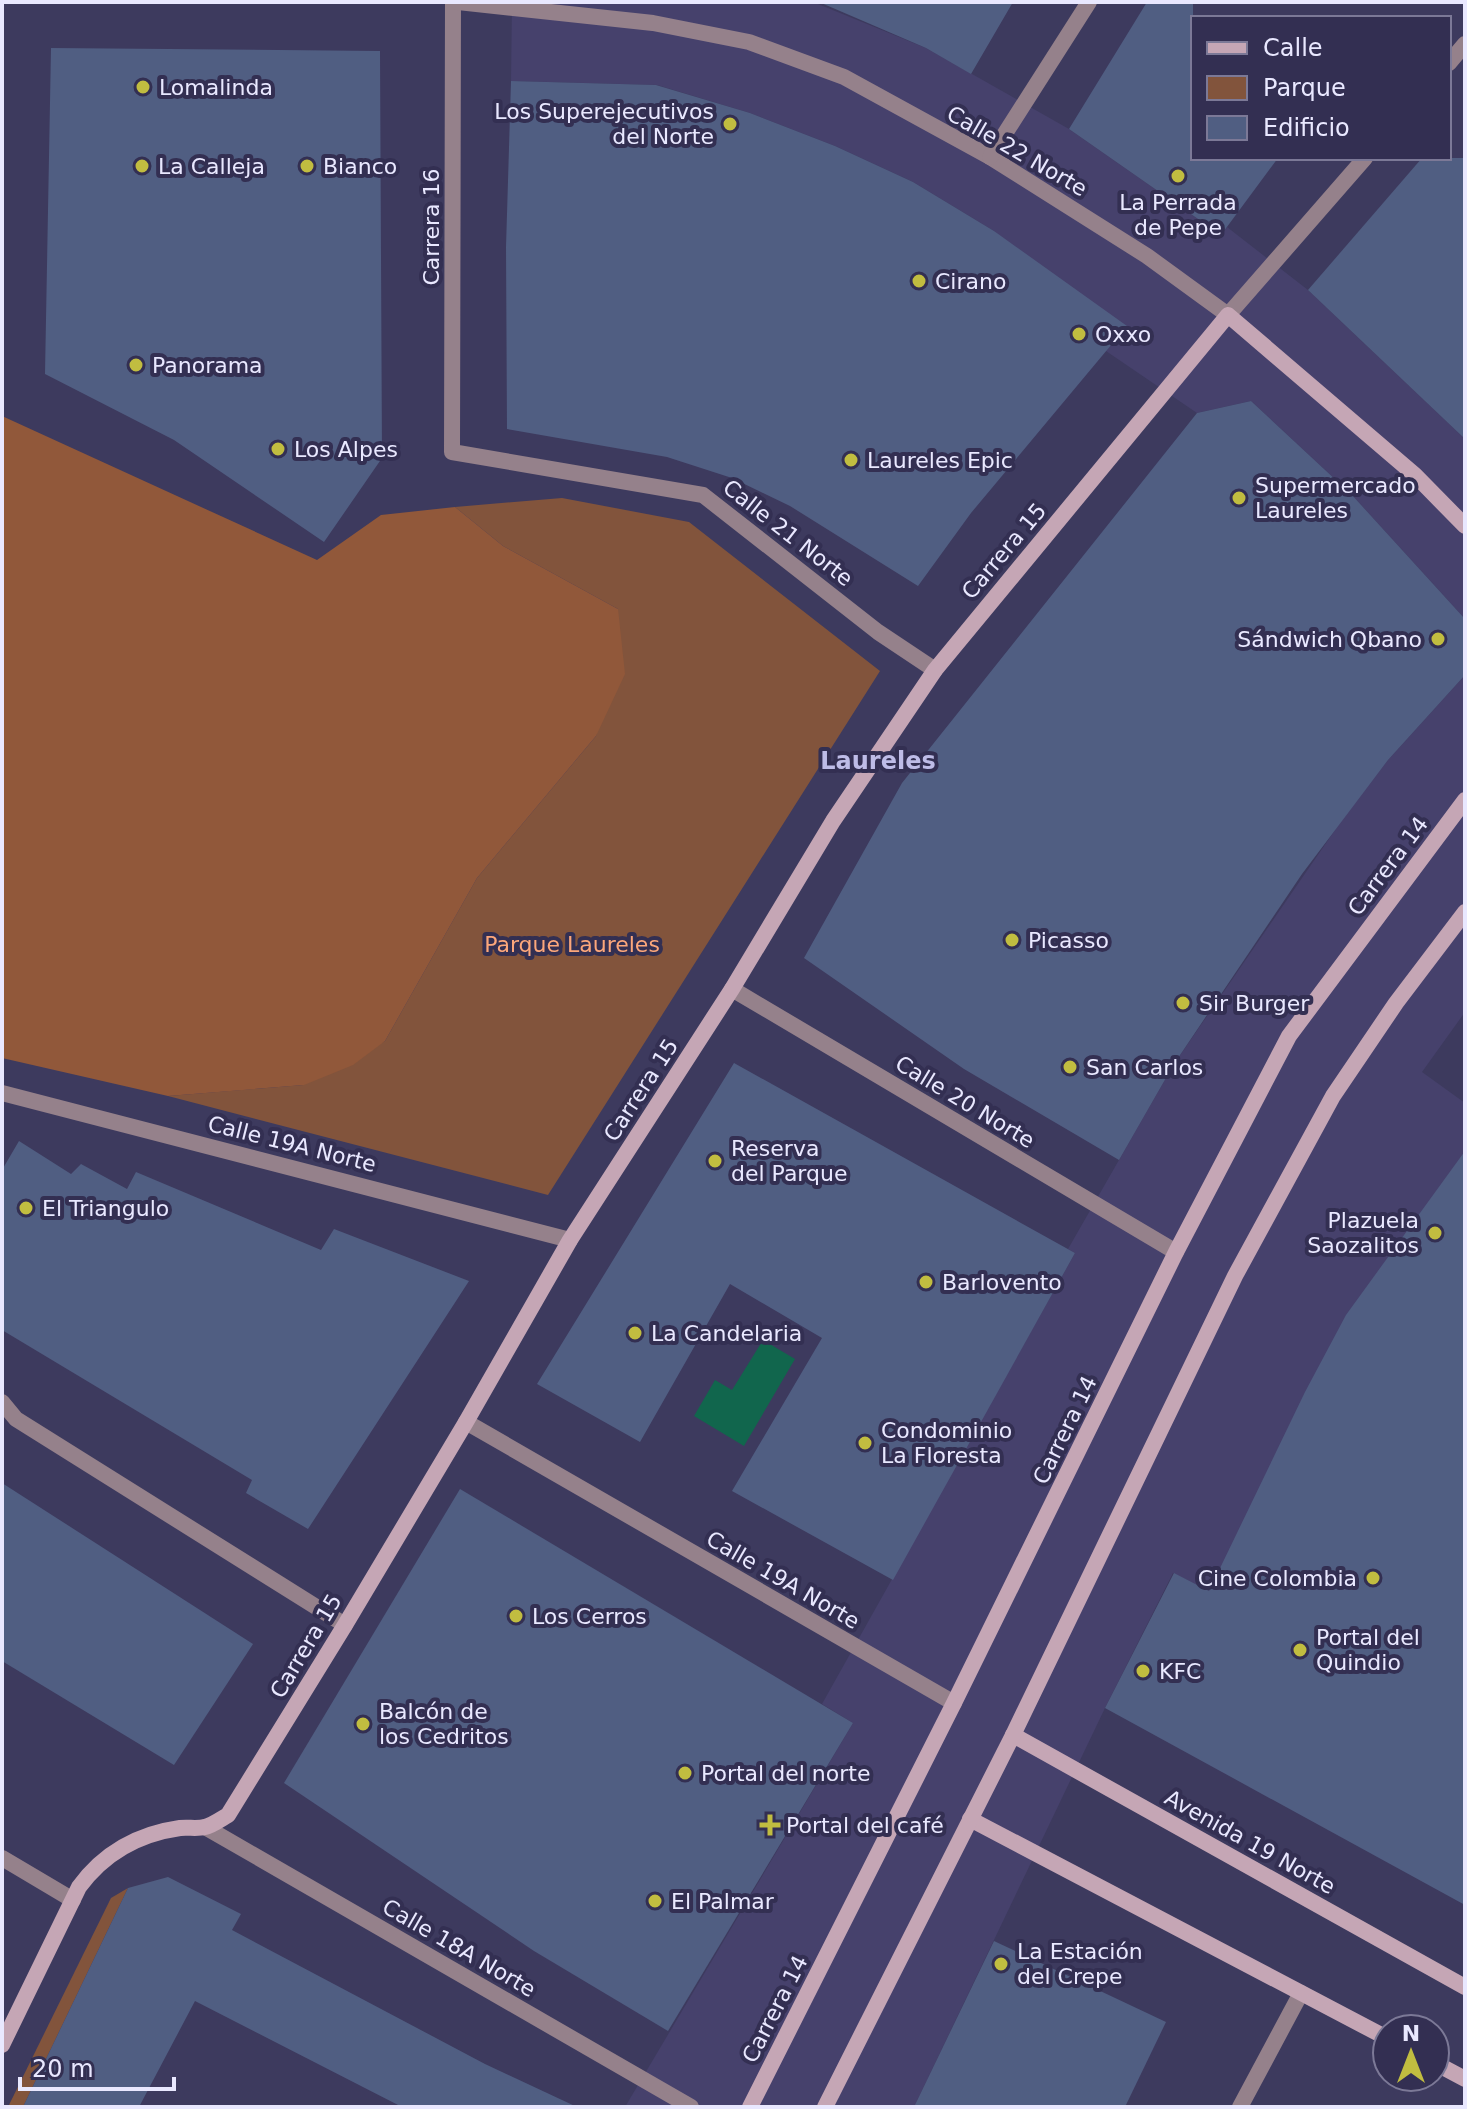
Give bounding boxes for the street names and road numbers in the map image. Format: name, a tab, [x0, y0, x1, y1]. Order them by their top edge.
street label: Calle 22 Norte	[942, 101, 1092, 201]
street label: Carrera 16	[419, 168, 444, 286]
street label: Calle 21 Norte	[718, 475, 858, 591]
street label: Carrera 15	[957, 498, 1051, 604]
street label: Carrera 14	[1343, 812, 1433, 920]
street label: Carrera 15	[599, 1034, 683, 1146]
street label: Calle 20 Norte	[891, 1051, 1039, 1153]
street label: Calle 19A Norte	[205, 1111, 379, 1177]
street label: Carrera 14	[1028, 1372, 1102, 1488]
street label: Calle 19A Norte	[702, 1526, 864, 1634]
street label: Carrera 15	[265, 1589, 347, 1703]
street label: Avenida 19 Norte	[1160, 1785, 1340, 1899]
street label: Calle 18A Norte	[378, 1894, 540, 2002]
street label: Carrera 14	[737, 1951, 813, 2067]

